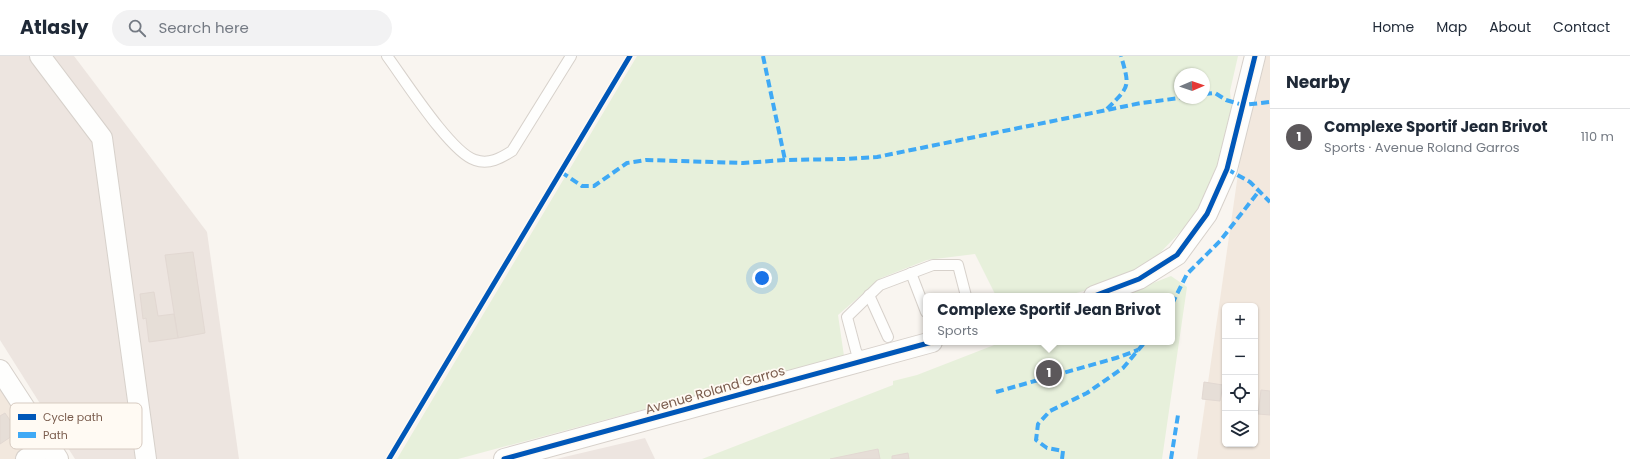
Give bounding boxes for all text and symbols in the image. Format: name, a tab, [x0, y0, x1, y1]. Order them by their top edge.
search box	[112, 10, 392, 46]
text: Atlasly	[20, 14, 88, 41]
icon: search	[126, 17, 148, 39]
text: Search here	[158, 17, 249, 38]
text: Home	[1372, 17, 1414, 37]
text: Map	[1436, 17, 1467, 37]
text: About	[1489, 17, 1531, 37]
text: Contact	[1553, 17, 1610, 37]
north arrow	[1174, 68, 1210, 104]
text: Nearby	[1286, 70, 1350, 94]
text: Complexe Sportif Jean Brivot	[1324, 116, 1548, 137]
text: 1	[1297, 127, 1301, 146]
text: 110 m	[1581, 127, 1614, 146]
text: Sports · Avenue Roland Garros	[1324, 138, 1520, 157]
your location	[752, 268, 772, 288]
popup	[923, 293, 1175, 345]
text: Complexe Sportif Jean Brivot	[937, 299, 1161, 320]
map controls	[1222, 303, 1258, 447]
button: +	[1222, 303, 1258, 339]
text: Sports	[937, 321, 978, 340]
button: −	[1222, 339, 1258, 375]
pin: 1	[1036, 358, 1062, 388]
street label: Avenue Roland Garros	[643, 361, 787, 419]
button: locate	[1222, 375, 1258, 411]
legend	[10, 403, 142, 449]
text: Cycle path	[43, 409, 103, 425]
button: layers	[1222, 411, 1258, 447]
text: Path	[43, 427, 68, 443]

